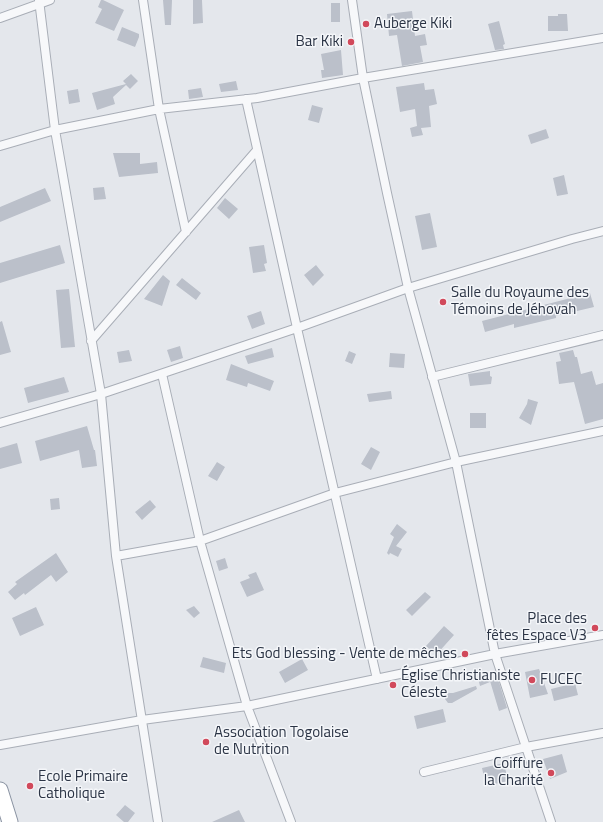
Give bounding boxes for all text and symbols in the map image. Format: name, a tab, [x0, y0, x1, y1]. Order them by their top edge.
place label: Auberge Kiki	[374, 15, 452, 33]
marker: Auberge Kiki	[361, 19, 371, 29]
place label: Bar Kiki	[295, 33, 343, 51]
marker: Bar Kiki	[346, 37, 356, 47]
place label: Salle du Royaume des Témoins de Jéhovah	[451, 284, 589, 319]
marker: Salle du Royaume des Témoins de Jéhovah	[438, 297, 448, 307]
place label: Place des fêtes Espace V3	[486, 610, 587, 645]
marker: Place des fêtes Espace V3	[590, 623, 600, 633]
place label: Ets God blessing - Vente de mêches	[232, 645, 457, 663]
marker: Ets God blessing - Vente de mêches	[460, 649, 470, 659]
place label: Église Christianiste Céleste	[401, 667, 520, 702]
place label: FUCEC	[540, 671, 582, 689]
marker: FUCEC	[527, 675, 537, 685]
marker: Église Christianiste Céleste	[388, 680, 398, 690]
place label: Association Togolaise de Nutrition	[214, 724, 349, 759]
marker: Association Togolaise de Nutrition	[201, 737, 211, 747]
place label: Coiffure la Charité	[484, 755, 543, 790]
place label: Ecole Primaire Catholique	[38, 768, 128, 803]
marker: Coiffure la Charité	[546, 768, 556, 778]
marker: Ecole Primaire Catholique	[25, 781, 35, 791]

